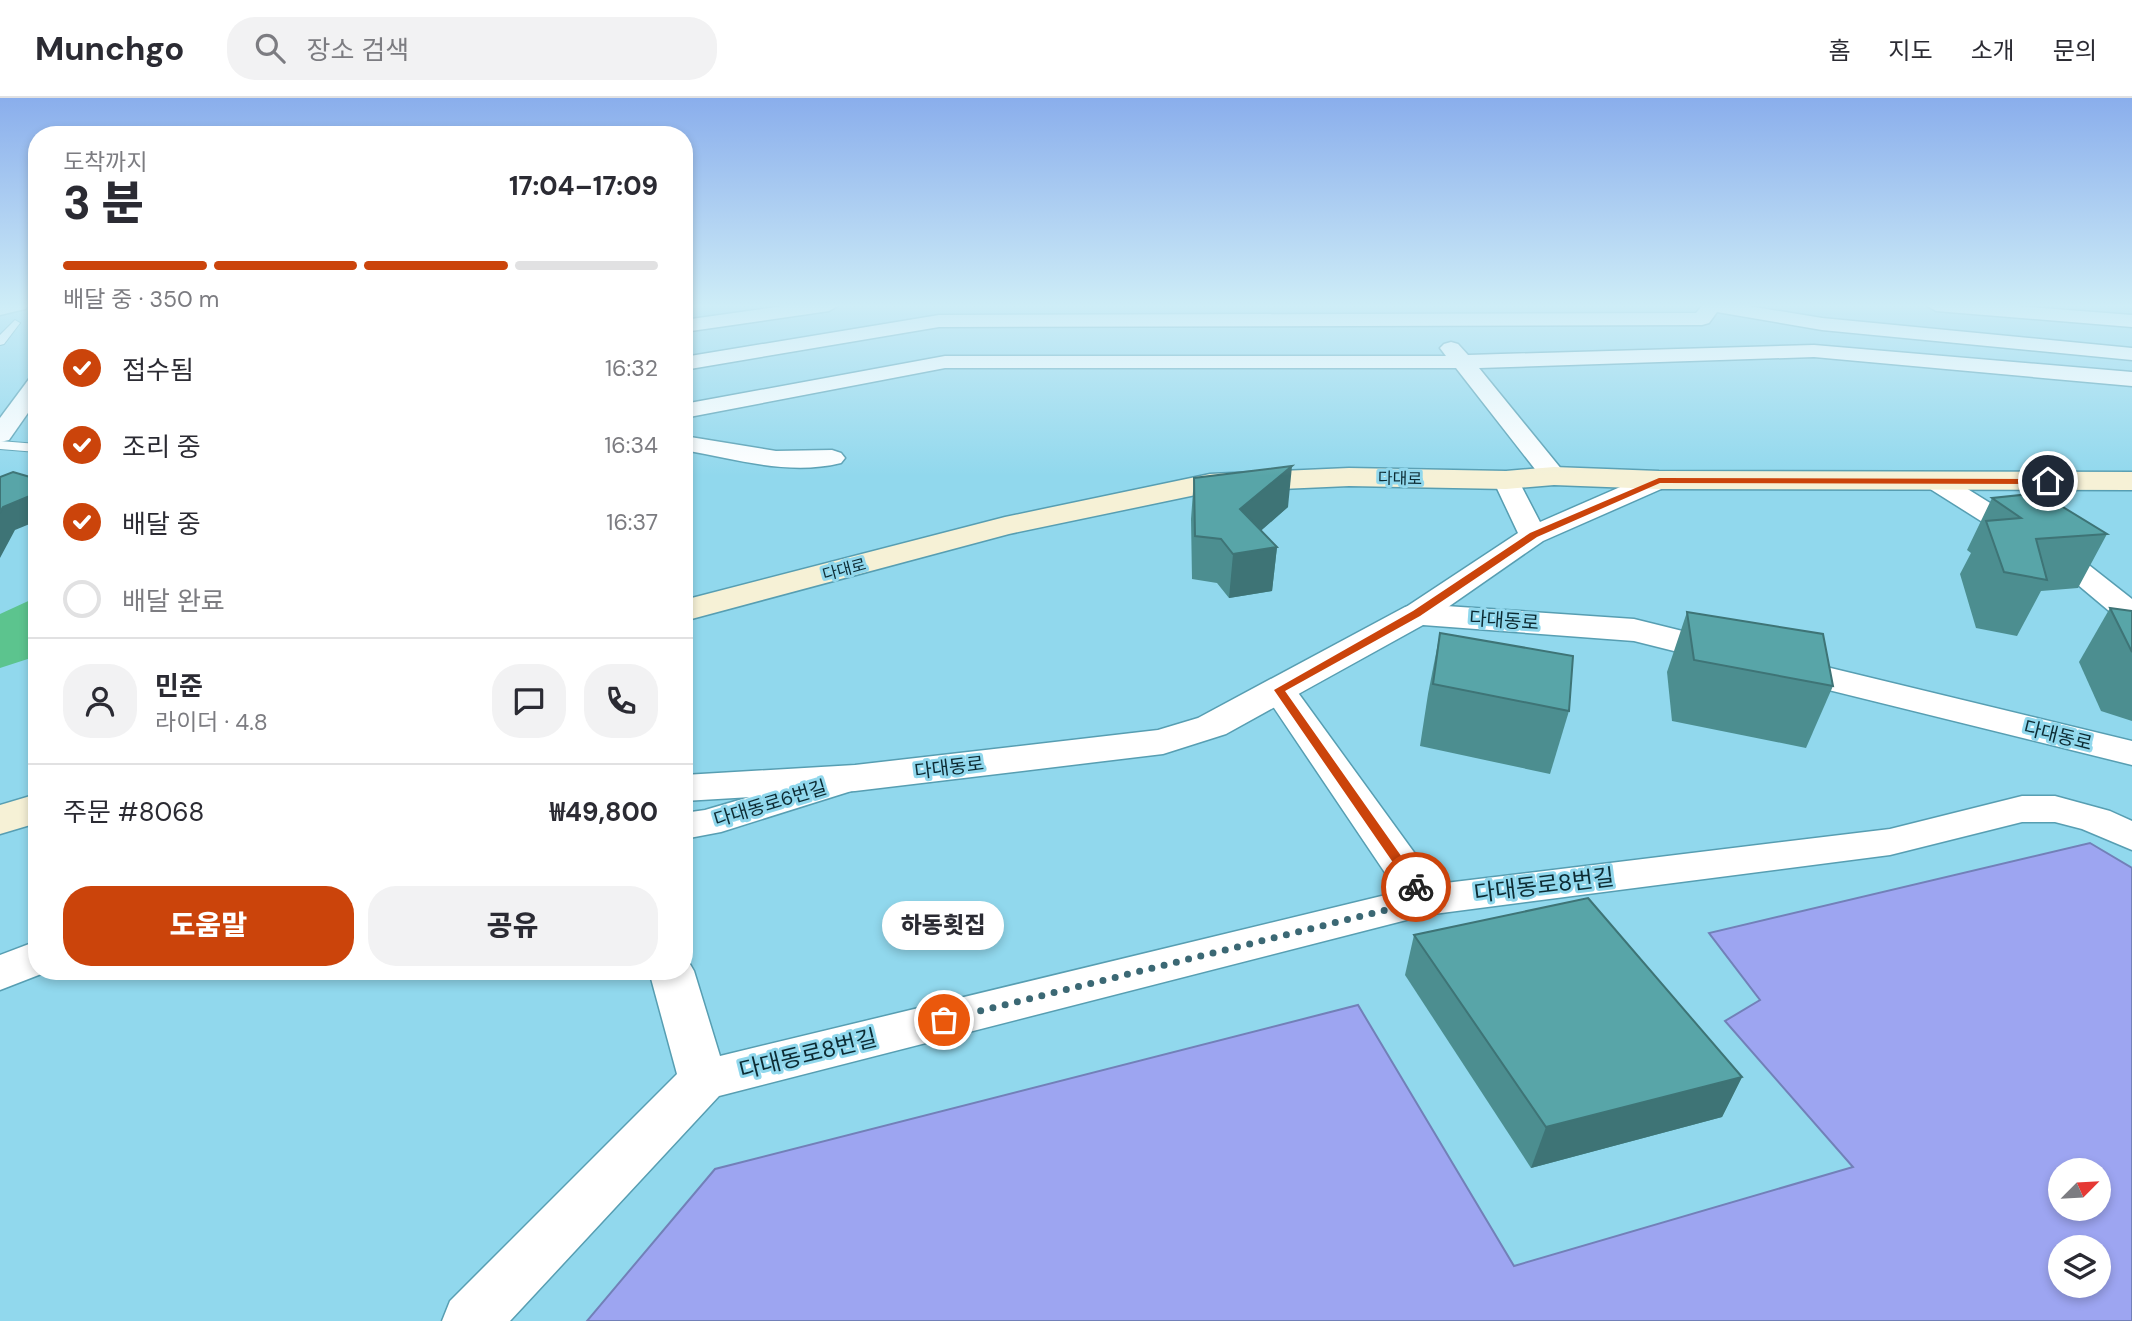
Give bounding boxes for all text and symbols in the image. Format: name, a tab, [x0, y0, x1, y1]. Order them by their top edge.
search box	[227, 17, 717, 80]
text: Munchgo	[35, 27, 185, 70]
icon: search	[251, 29, 289, 67]
text: 장소 검색	[307, 33, 409, 67]
text: 홈	[1828, 35, 1850, 66]
text: 지도	[1888, 35, 1933, 66]
text: 소개	[1971, 35, 2015, 66]
text: 문의	[2053, 35, 2097, 66]
text: 도착까지	[63, 147, 148, 177]
text: 17:04–17:09	[509, 169, 658, 203]
text: 3 분	[63, 173, 144, 233]
text: 배달 중 · 350 m	[63, 284, 219, 314]
icon: check	[63, 349, 101, 387]
text: 접수됨	[122, 353, 194, 387]
text: 16:32	[605, 353, 658, 383]
icon: check	[63, 426, 101, 464]
text: 조리 중	[122, 430, 201, 464]
text: 16:34	[604, 430, 658, 460]
pin	[2018, 451, 2078, 511]
icon: home	[2029, 462, 2067, 500]
street label: 다대로	[1378, 468, 1423, 489]
icon: check	[63, 503, 101, 541]
text: 배달 중	[122, 507, 201, 541]
text: 16:37	[606, 507, 658, 537]
street label: 다대로	[820, 554, 868, 585]
text: 배달 완료	[122, 584, 225, 618]
street label: 다대동로	[1468, 606, 1540, 635]
button: person	[63, 664, 137, 738]
button: chat	[492, 664, 566, 738]
button: phone	[584, 664, 658, 738]
text: 민준	[155, 669, 203, 703]
text: 라이더 · 4.8	[155, 707, 268, 737]
street label: 다대동로	[2021, 715, 2095, 756]
street label: 다대동로	[913, 751, 985, 784]
street label: 다대동로6번길	[711, 774, 830, 833]
text: 주문 #8068	[63, 795, 204, 829]
text: ₩49,800	[550, 795, 658, 829]
courier	[1381, 852, 1451, 922]
street label: 다대동로8번길	[1472, 862, 1616, 908]
icon: bike	[1397, 868, 1435, 906]
button: 도움말	[63, 886, 354, 966]
button: 공유	[368, 886, 658, 966]
callout: 하동횟집	[883, 901, 1005, 950]
text: 하동횟집	[901, 910, 985, 940]
pin	[914, 990, 974, 1050]
icon: bag	[925, 1001, 963, 1039]
street label: 다대동로8번길	[736, 1022, 880, 1086]
north arrow	[2048, 1158, 2110, 1222]
map controls	[2048, 1158, 2111, 1298]
button: layers	[2048, 1235, 2111, 1298]

